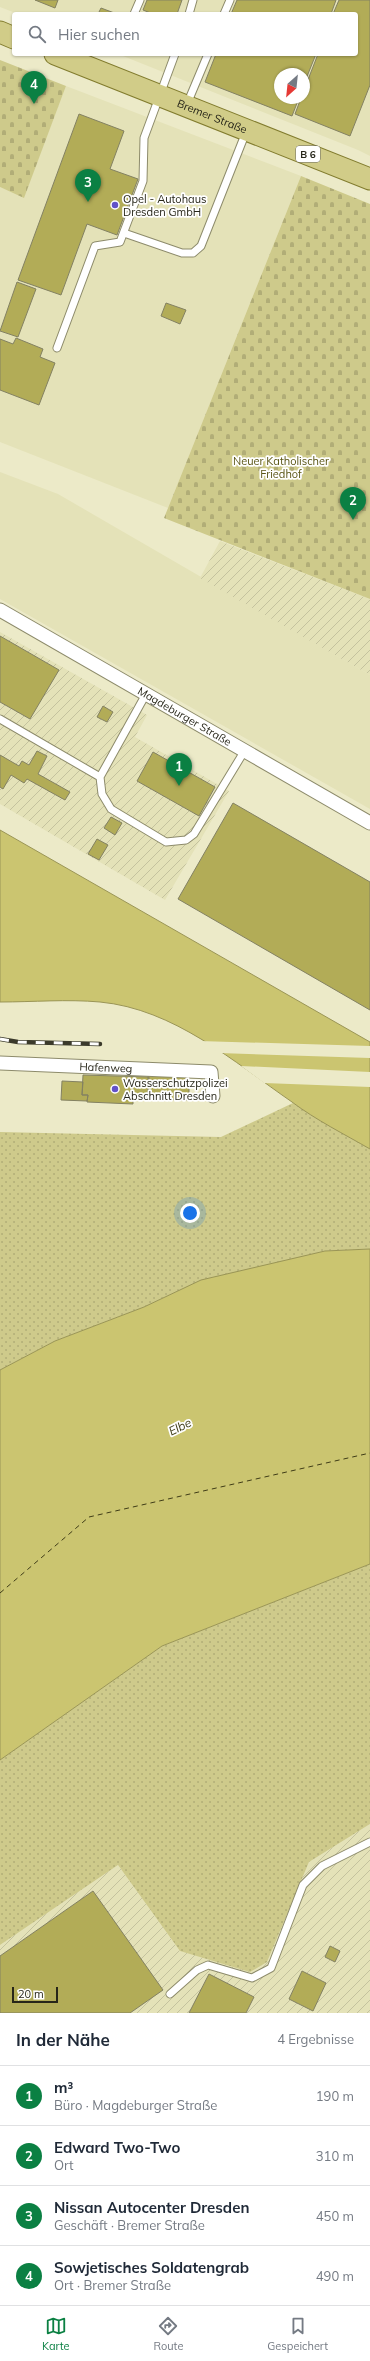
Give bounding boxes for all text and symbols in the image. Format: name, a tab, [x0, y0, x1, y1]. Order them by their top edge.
search box	[12, 12, 358, 56]
icon: search	[26, 23, 48, 45]
text: Hier suchen	[58, 25, 140, 44]
north arrow	[274, 68, 310, 104]
pin: 4	[21, 71, 47, 104]
street label: Bremer Straße	[175, 96, 249, 137]
road number: B 6	[296, 146, 320, 162]
pin: 3	[75, 169, 101, 202]
place label: Opel - Autohaus Dresden GmbH	[123, 192, 207, 219]
marker: Opel - Autohaus Dresden GmbH	[110, 200, 120, 210]
park label: Neuer Katholischer Friedhof	[233, 454, 329, 481]
pin: 2	[340, 487, 366, 520]
street label: Magdeburger Straße	[135, 684, 234, 749]
pin: 1	[166, 753, 192, 786]
street label: Hafenweg	[79, 1059, 133, 1076]
place label: Wasserschutzpolizei Abschnitt Dresden	[123, 1076, 228, 1103]
marker: Wasserschutzpolizei Abschnitt Dresden	[110, 1084, 120, 1094]
your location	[180, 1203, 200, 1223]
water label: Elbe	[166, 1414, 194, 1438]
scale bar	[12, 1985, 58, 2004]
text: 20 m	[18, 1987, 44, 2001]
text: In der Nähe	[16, 2029, 110, 2050]
text: 4 Ergebnisse	[277, 2031, 354, 2047]
text: m³	[54, 2078, 73, 2097]
text: 1	[25, 2088, 33, 2104]
text: 190 m	[316, 2088, 354, 2104]
text: Büro · Magdeburger Straße	[54, 2097, 217, 2113]
text: Edward Two-Two	[54, 2138, 180, 2157]
text: 2	[25, 2148, 33, 2164]
text: 310 m	[316, 2148, 354, 2164]
text: Ort	[54, 2157, 74, 2173]
text: Nissan Autocenter Dresden	[54, 2198, 249, 2217]
text: 3	[25, 2208, 33, 2224]
text: 450 m	[316, 2208, 354, 2224]
text: Geschäft · Bremer Straße	[54, 2217, 205, 2233]
text: Sowjetisches Soldatengrab	[54, 2258, 249, 2277]
text: 4	[25, 2268, 33, 2284]
text: 490 m	[316, 2268, 354, 2284]
text: Ort · Bremer Straße	[54, 2277, 171, 2293]
tab: Karte	[42, 2315, 70, 2353]
tab: Route	[154, 2315, 183, 2353]
tab: Gespeichert	[267, 2315, 328, 2353]

